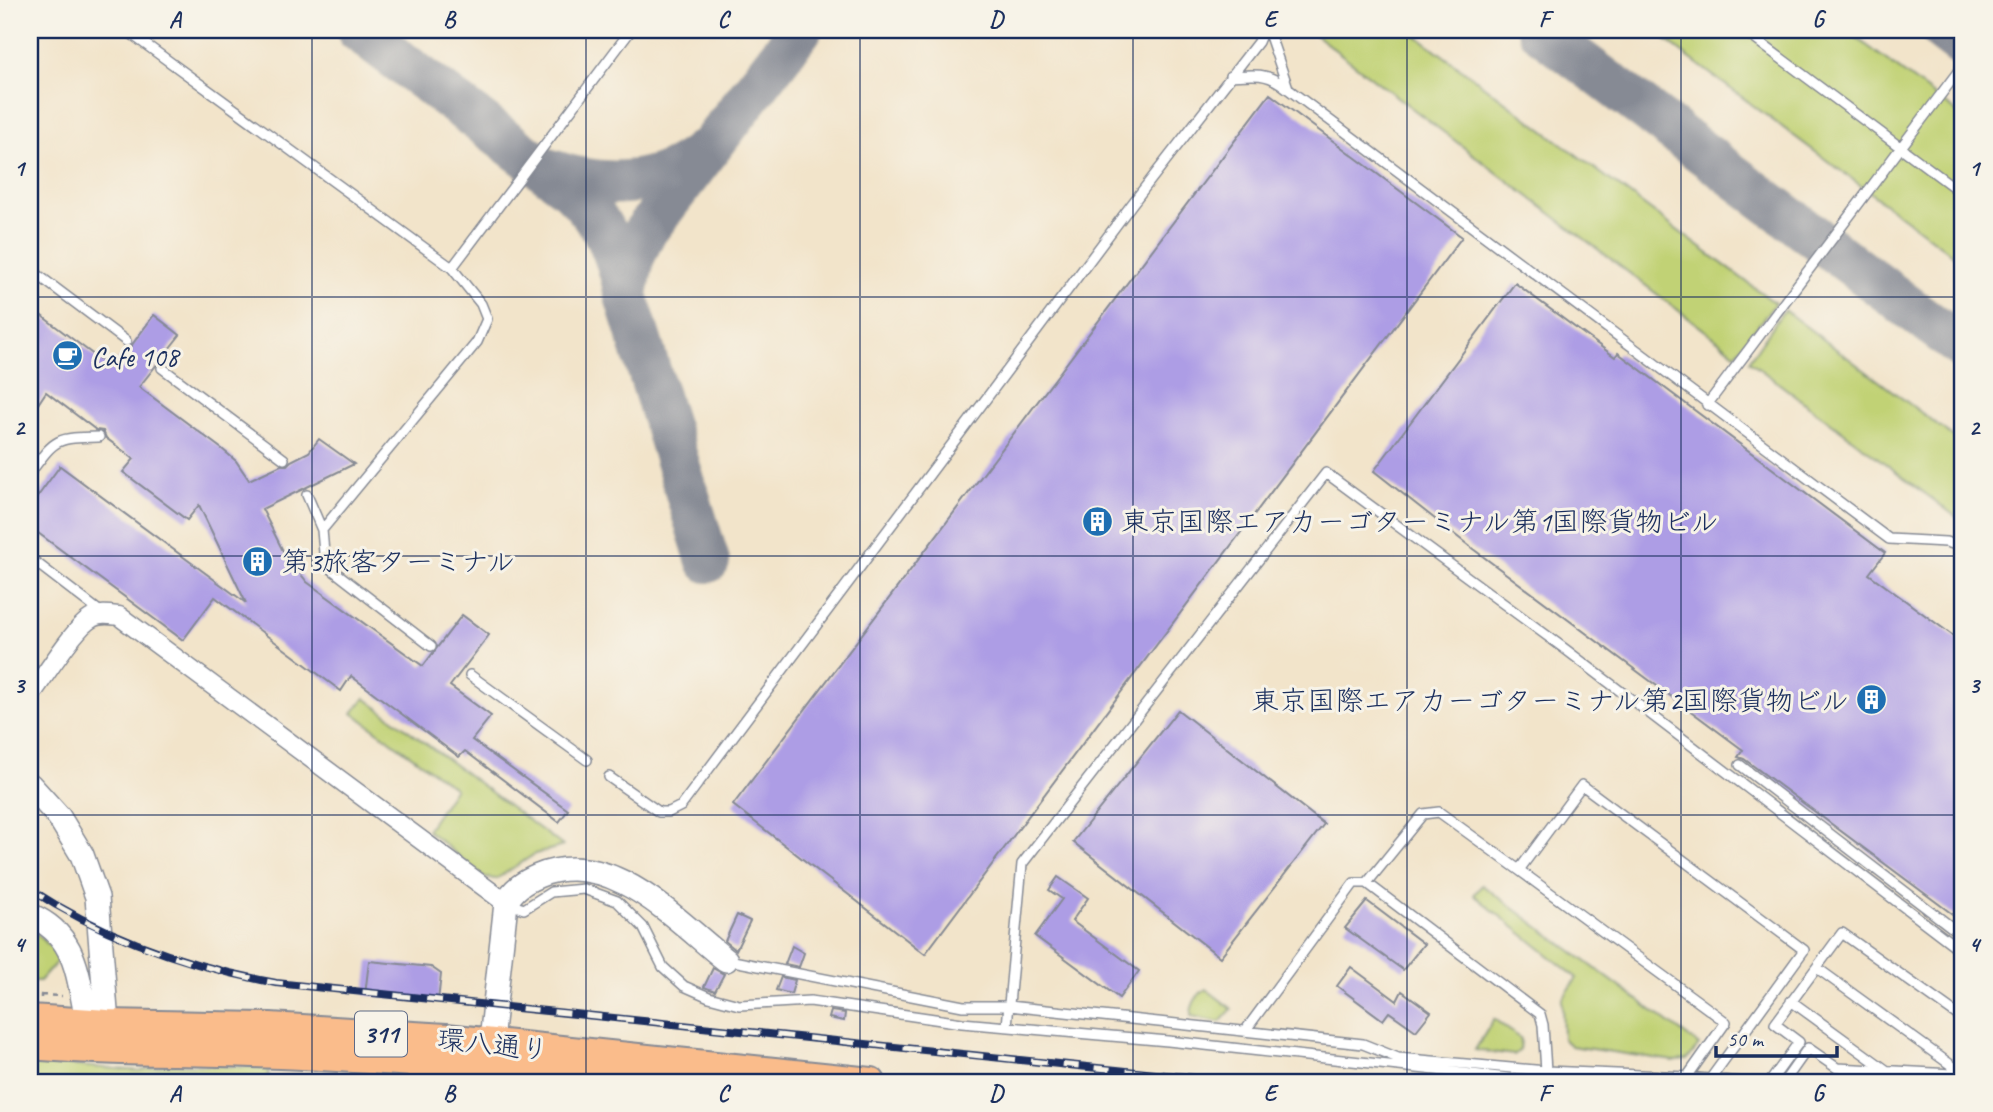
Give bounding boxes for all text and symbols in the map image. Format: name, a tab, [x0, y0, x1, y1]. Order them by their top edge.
text: A	[169, 5, 183, 34]
text: B	[443, 5, 457, 34]
text: C	[718, 5, 732, 34]
text: D	[989, 5, 1005, 34]
text: E	[1264, 5, 1280, 34]
text: F	[1539, 5, 1555, 34]
text: G	[1812, 5, 1827, 34]
text: 1	[14, 154, 27, 183]
text: 1	[1969, 154, 1982, 183]
cafe icon: Cafe 108	[51, 339, 85, 373]
place label: Cafe 108	[91, 339, 181, 374]
text: 2	[14, 413, 27, 442]
text: 2	[1969, 413, 1982, 442]
building icon: 東京国際エアカーゴターミナル第1国際貨物ビル	[1081, 504, 1115, 538]
place label: 東京国際エアカーゴターミナル第1国際貨物ビル	[1121, 504, 1719, 539]
building icon: 第3旅客ターミナル	[241, 544, 275, 578]
place label: 第3旅客ターミナル	[281, 544, 515, 579]
text: 3	[14, 671, 27, 700]
text: 3	[1969, 671, 1982, 700]
place label: 東京国際エアカーゴターミナル第2国際貨物ビル	[1251, 683, 1849, 718]
building icon: 東京国際エアカーゴターミナル第2国際貨物ビル	[1855, 683, 1889, 717]
text: 4	[14, 930, 27, 959]
text: 4	[1969, 930, 1982, 959]
road number: 311	[355, 1012, 407, 1056]
scale bar	[1716, 1014, 1837, 1058]
street label: 環八通り	[435, 1021, 550, 1068]
text: 50 m	[1727, 1026, 1765, 1052]
text: A	[169, 1079, 183, 1108]
text: B	[443, 1079, 457, 1108]
text: C	[718, 1079, 732, 1108]
text: D	[989, 1079, 1005, 1108]
text: E	[1264, 1079, 1280, 1108]
text: F	[1539, 1079, 1555, 1108]
text: G	[1812, 1079, 1827, 1108]

